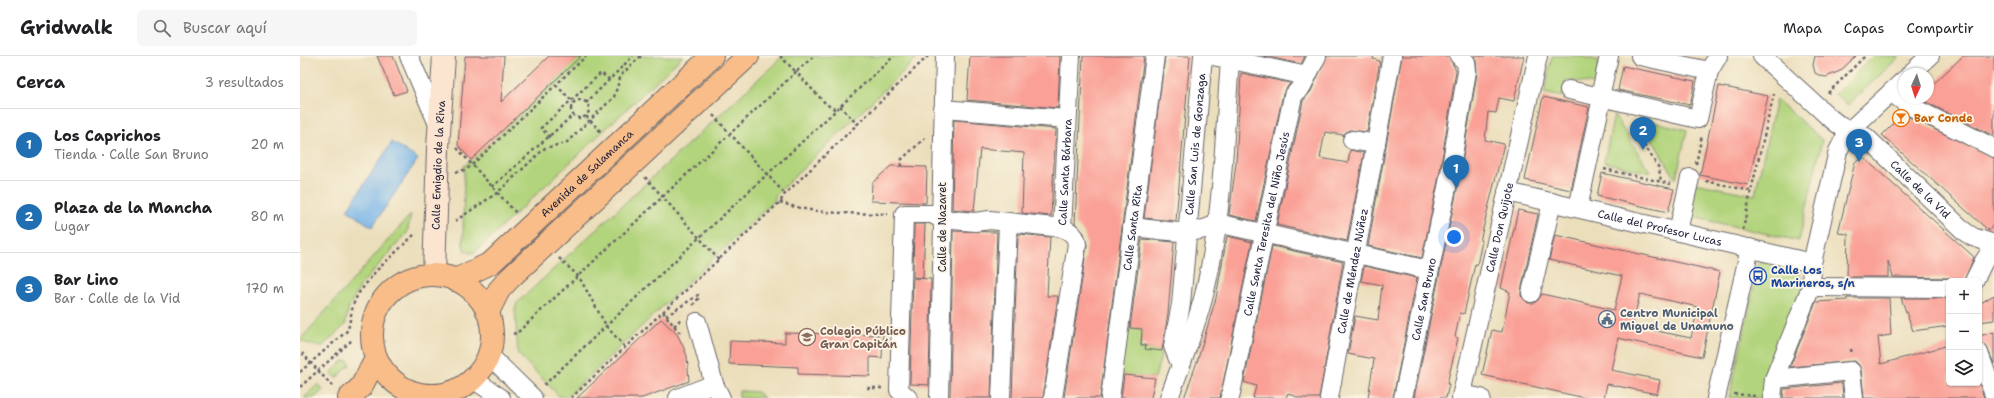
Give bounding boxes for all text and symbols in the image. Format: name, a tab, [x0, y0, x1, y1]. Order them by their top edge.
search box	[137, 10, 417, 46]
text: Gridwalk	[20, 15, 113, 40]
icon: search	[151, 17, 173, 39]
text: Buscar aquí	[183, 18, 267, 38]
text: Mapa	[1783, 19, 1822, 37]
text: Capas	[1844, 19, 1885, 37]
text: Compartir	[1907, 19, 1974, 37]
north arrow	[1898, 68, 1934, 104]
text: Cerca	[16, 71, 65, 93]
street label: Calle San Luis de Gonzaga	[1182, 73, 1209, 216]
text: 3 resultados	[205, 74, 284, 91]
street label: Calle Emigdio de la Riva	[428, 100, 449, 230]
bar icon: Bar Conde	[1891, 108, 1911, 128]
place label: Bar Conde	[1914, 111, 1973, 126]
pin: 2	[1630, 117, 1656, 150]
street label: Calle Santa Bárbara	[1055, 118, 1076, 226]
text: Los Caprichos	[54, 126, 161, 146]
street label: Avenida de Salamanca	[538, 126, 637, 221]
pin: 3	[1846, 129, 1872, 162]
street label: Calle Santa Teresita del Niño Jesús	[1240, 130, 1293, 317]
text: 1	[26, 136, 32, 153]
text: 20 m	[251, 136, 284, 153]
text: Tienda · Calle San Bruno	[54, 146, 209, 163]
pin: 1	[1443, 155, 1469, 188]
street label: Calle de la Vid	[1887, 157, 1954, 222]
street label: Calle Don Quijote	[1483, 181, 1517, 274]
street label: Calle de Nazaret	[935, 182, 950, 272]
street label: Calle Santa Rita	[1120, 184, 1146, 271]
text: Plaza de la Mancha	[54, 198, 212, 218]
street label: Calle del Profesor Lucas	[1596, 206, 1724, 250]
street label: Calle de Méndez Núñez	[1334, 207, 1372, 335]
text: 2	[24, 208, 34, 225]
text: 80 m	[250, 208, 284, 225]
text: Lugar	[54, 218, 90, 235]
your location	[1444, 227, 1464, 247]
street label: Calle San Bruno	[1408, 256, 1440, 342]
place label: Calle Los Marineros, s/n	[1771, 263, 1856, 291]
bus stop icon: Calle Los Marineros, s/n	[1748, 266, 1768, 286]
text: Bar Lino	[54, 270, 118, 290]
map controls	[1946, 278, 1982, 386]
button: +	[1946, 278, 1982, 314]
text: 3	[24, 280, 34, 297]
text: 170 m	[246, 280, 284, 297]
text: Bar · Calle de la Vid	[54, 290, 180, 307]
place label: Centro Municipal Miguel de Unamuno	[1620, 306, 1734, 334]
public building icon: Centro Municipal Miguel de Unamuno	[1597, 309, 1617, 329]
button: −	[1946, 314, 1982, 350]
place label: Colegio Público Gran Capitán	[820, 324, 906, 352]
school or university icon: Colegio Público Gran Capitán	[797, 327, 817, 347]
button: layers	[1946, 350, 1982, 386]

